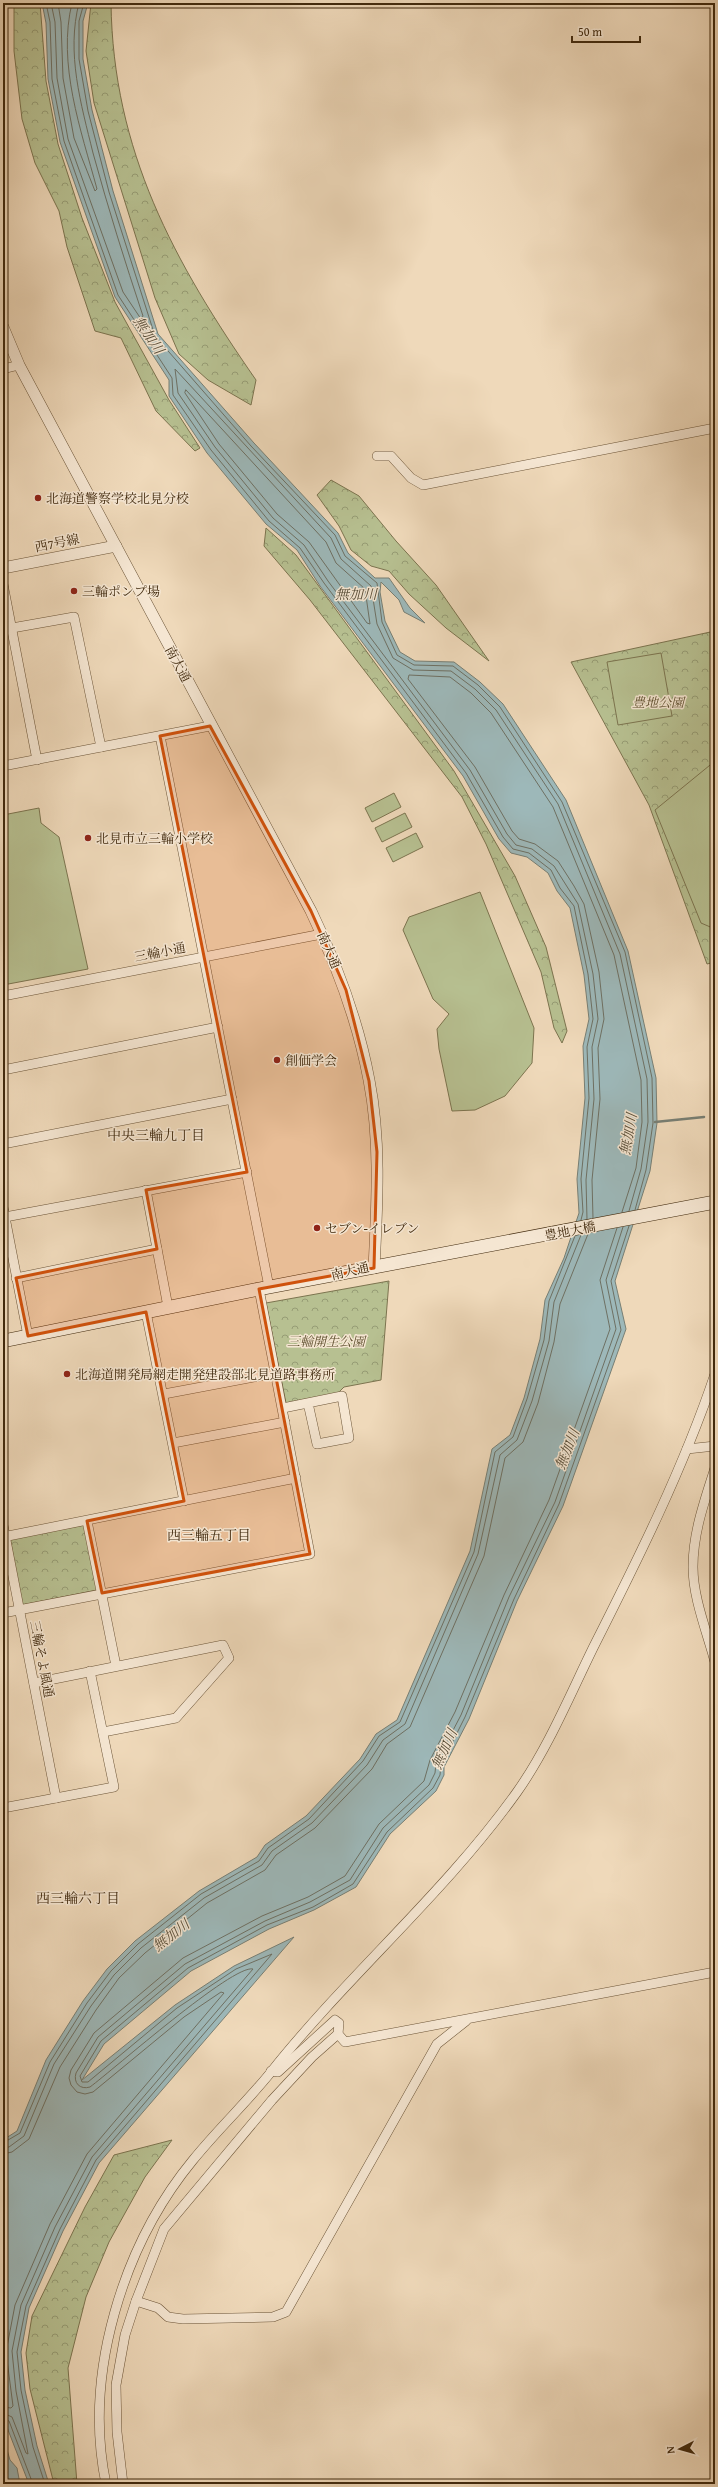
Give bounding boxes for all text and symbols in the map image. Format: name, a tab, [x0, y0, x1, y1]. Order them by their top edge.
scale bar	[572, 18, 640, 44]
text: 50 m	[578, 23, 602, 40]
water label: 無加川	[129, 312, 170, 360]
place label: 北海道警察学校北見分校	[46, 489, 189, 508]
marker: 北海道警察学校北見分校	[33, 493, 43, 503]
street label: 西7号線	[33, 529, 81, 557]
place label: 三輪ポンプ場	[82, 582, 160, 601]
water label: 無加川	[335, 584, 379, 604]
marker: 三輪ポンプ場	[69, 586, 79, 596]
street label: 南大通	[160, 642, 196, 686]
park label: 豊地公園	[632, 693, 686, 712]
place label: 北見市立三輪小学校	[96, 829, 213, 848]
marker: 北見市立三輪小学校	[83, 833, 93, 843]
street label: 南大通	[312, 928, 346, 972]
street label: 三輪小通	[133, 938, 187, 966]
place label: 創価学会	[285, 1051, 337, 1070]
marker: 創価学会	[272, 1055, 282, 1065]
water label: 無加川	[615, 1110, 642, 1156]
district label: 中央三輪九丁目	[107, 1125, 205, 1145]
street label: 豊地大橋	[543, 1217, 597, 1245]
place label: セブン-イレブン	[325, 1219, 419, 1238]
marker: セブン-イレブン	[312, 1223, 322, 1233]
street label: 南大通	[329, 1257, 371, 1285]
park label: 三輪開生公園	[287, 1332, 367, 1351]
place label: 北海道開発局網走開発建設部北見道路事務所	[75, 1365, 335, 1384]
marker: 北海道開発局網走開発建設部北見道路事務所	[62, 1369, 72, 1379]
water label: 無加川	[550, 1424, 585, 1472]
district label: 西三輪五丁目	[167, 1525, 251, 1545]
street label: 三輪そよ風通	[25, 1619, 59, 1699]
water label: 無加川	[426, 1724, 462, 1772]
district label: 西三輪六丁目	[36, 1888, 120, 1908]
water label: 無加川	[148, 1913, 195, 1956]
north arrow	[660, 2429, 700, 2469]
text: N	[662, 2445, 678, 2455]

